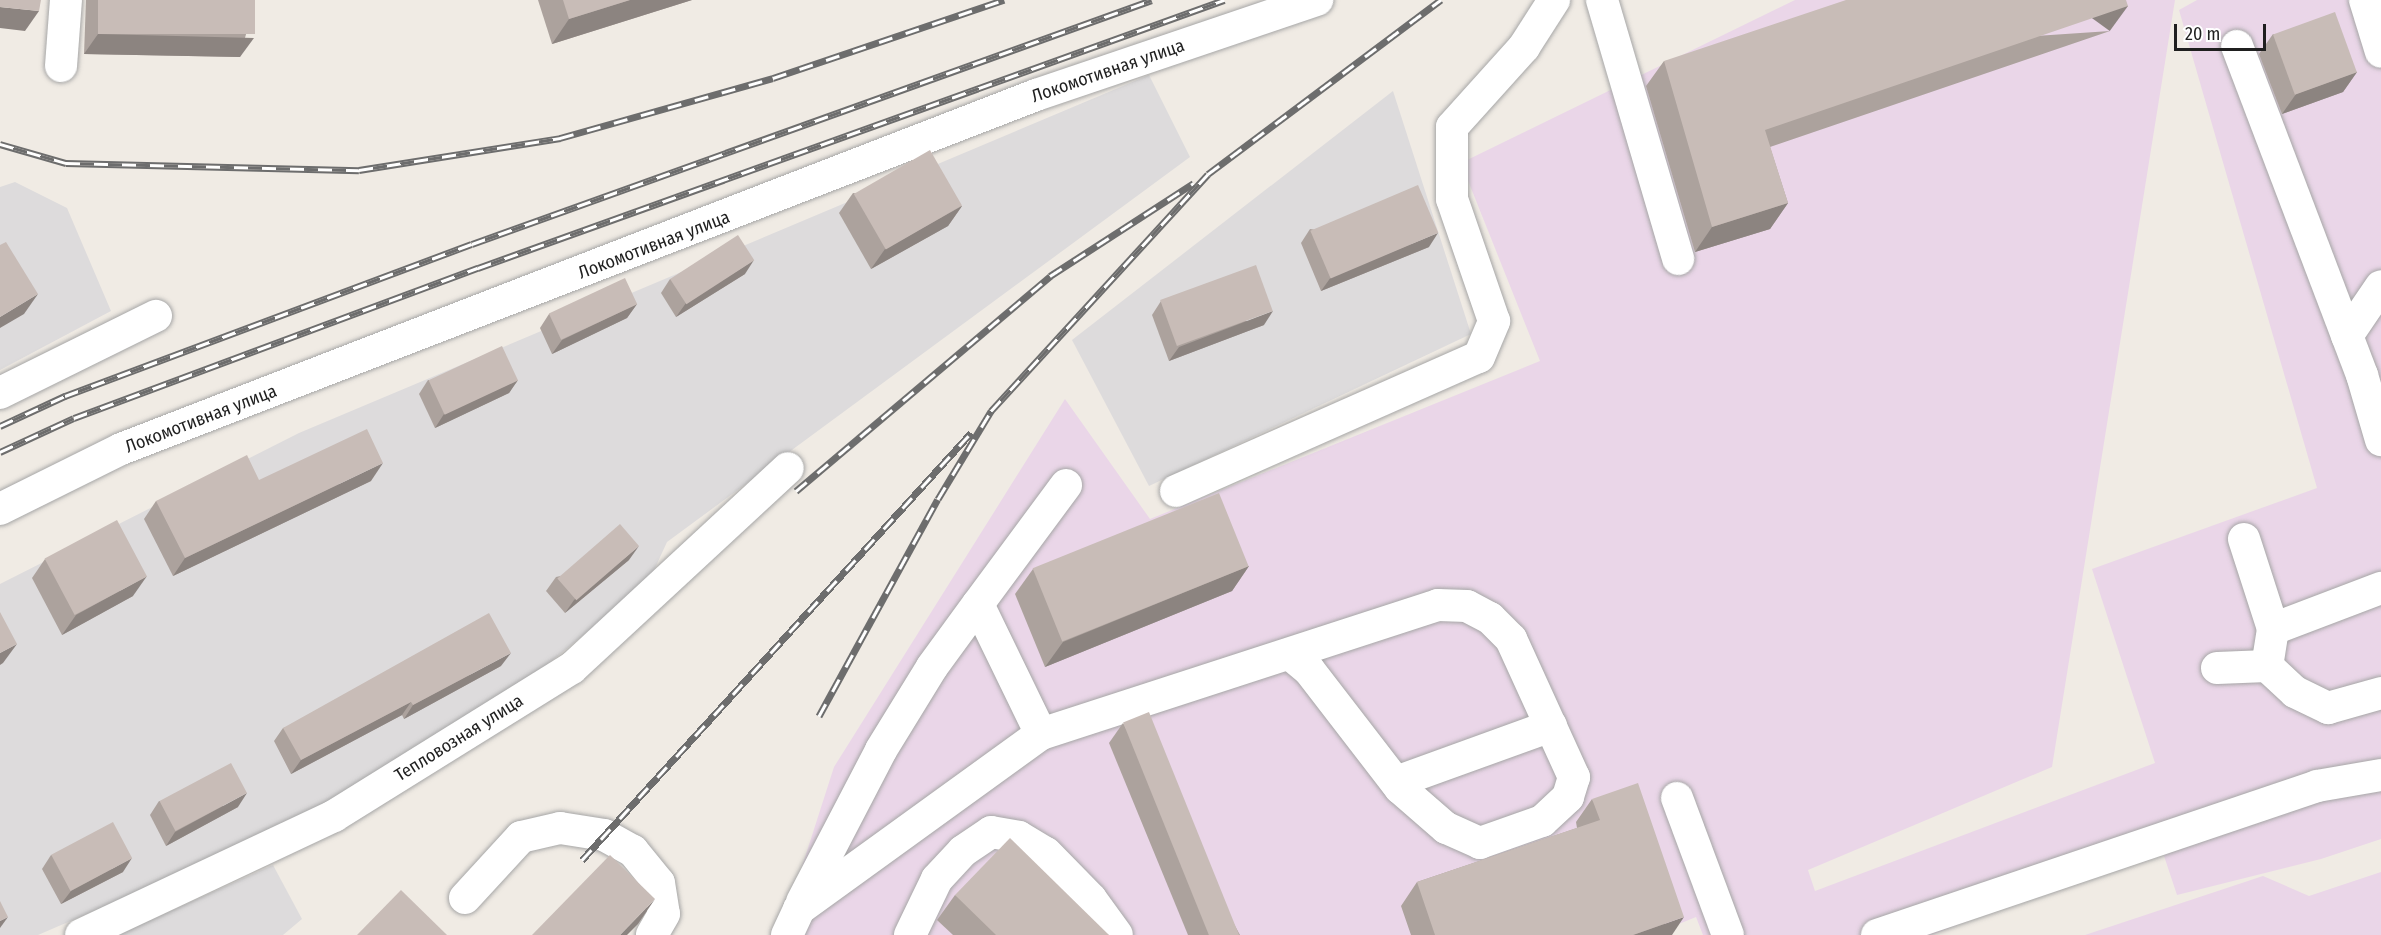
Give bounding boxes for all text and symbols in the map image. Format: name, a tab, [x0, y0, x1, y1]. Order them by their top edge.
scale bar	[2177, 12, 2268, 50]
text: 20 m	[2185, 23, 2220, 45]
street label: Локомотивная улица	[1029, 35, 1187, 107]
street label: Локомотивная улица	[575, 206, 733, 284]
street label: Локомотивная улица	[122, 380, 280, 458]
street label: Тепловозная улица	[391, 690, 527, 786]

